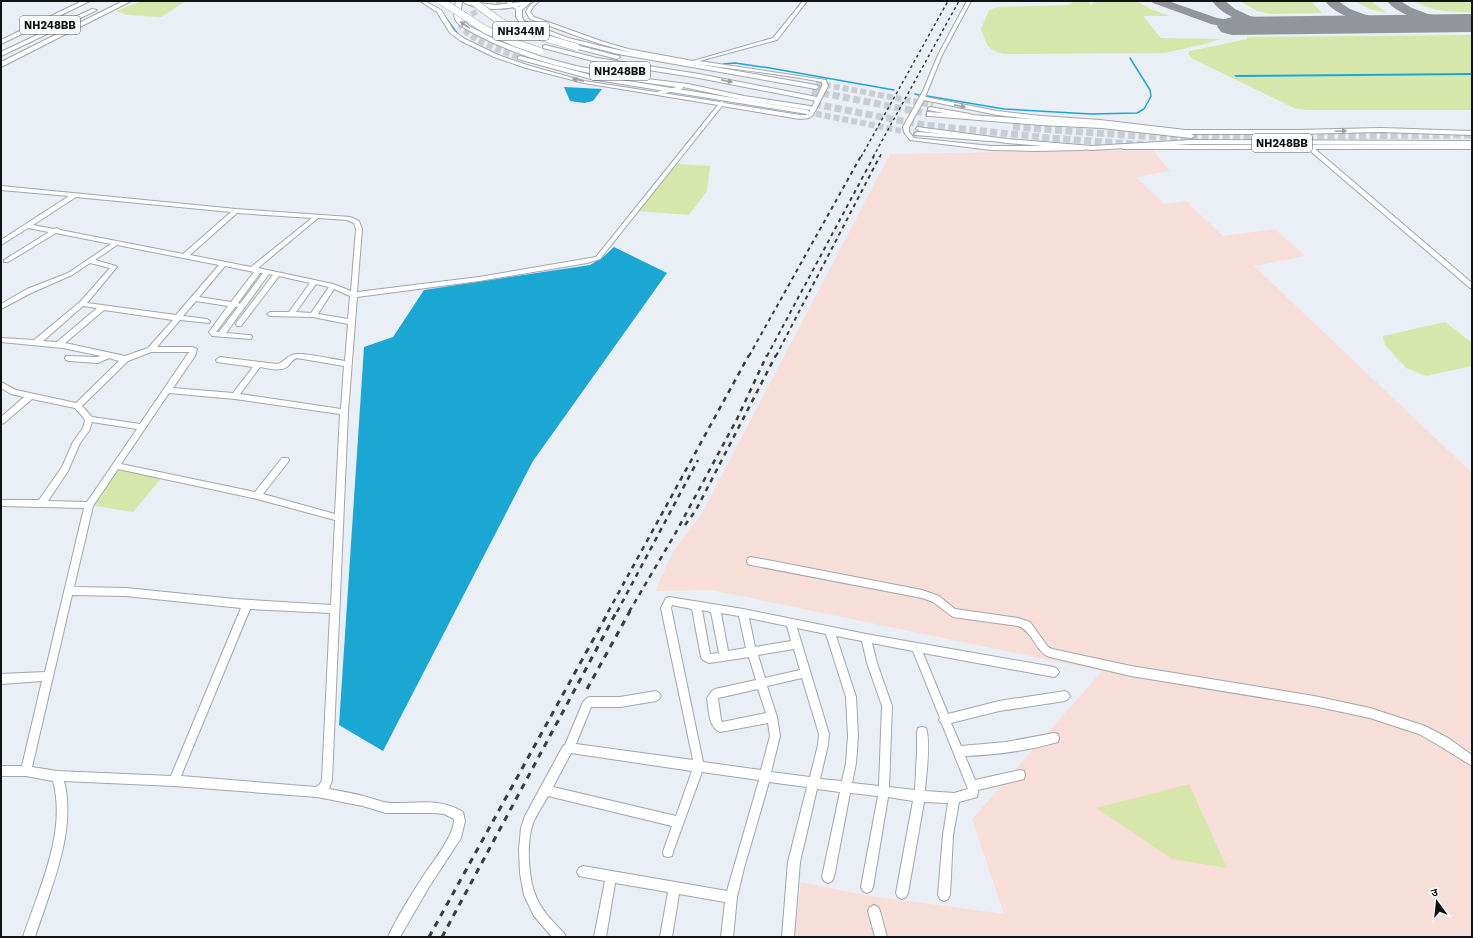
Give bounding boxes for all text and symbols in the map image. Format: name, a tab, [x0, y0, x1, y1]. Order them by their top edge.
road number: NH248BB	[20, 16, 80, 34]
one-way arrow	[459, 21, 470, 29]
road number: NH344M	[493, 22, 549, 40]
road number: NH248BB	[590, 62, 650, 80]
one-way arrow	[572, 77, 584, 83]
one-way arrow	[721, 79, 734, 85]
one-way arrow	[954, 103, 966, 109]
one-way arrow	[1335, 128, 1348, 134]
road number: NH248BB	[1252, 134, 1312, 152]
north arrow	[1417, 882, 1457, 922]
text: उ	[1430, 886, 1440, 900]

